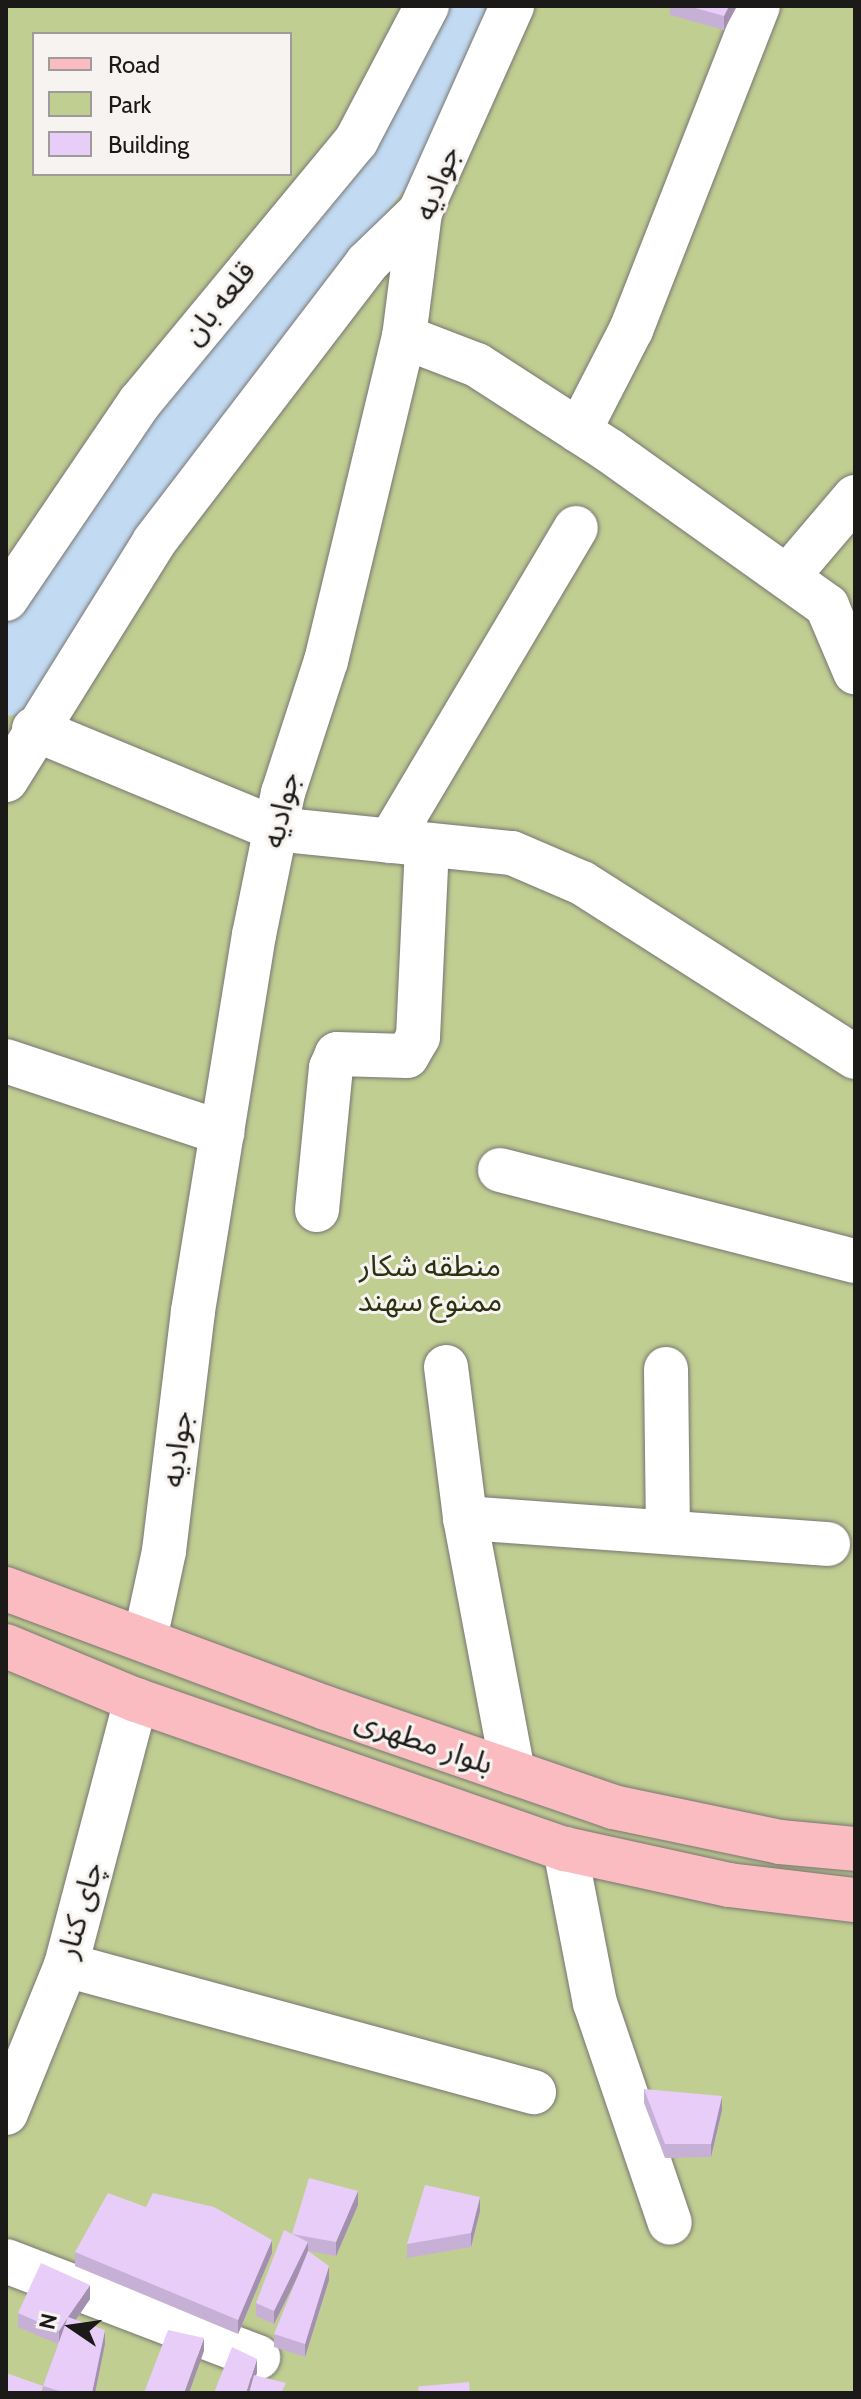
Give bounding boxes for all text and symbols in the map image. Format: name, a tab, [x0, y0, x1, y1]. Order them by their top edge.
legend	[32, 32, 292, 176]
text: Road	[108, 50, 160, 79]
text: Park	[108, 90, 151, 119]
text: Building	[108, 130, 189, 159]
street label: جوادیه	[406, 141, 468, 225]
street label: قلعه بان	[175, 254, 263, 352]
street label: جوادیه	[255, 769, 307, 851]
park label: منطقه شکار ممنوع سهند	[358, 1248, 502, 1318]
street label: جوادیه	[154, 1409, 200, 1489]
street label: بلوار مطهری	[351, 1702, 497, 1782]
street label: چای کنار	[49, 1858, 111, 1962]
north arrow	[32, 2287, 112, 2367]
text: N	[33, 2311, 63, 2332]

